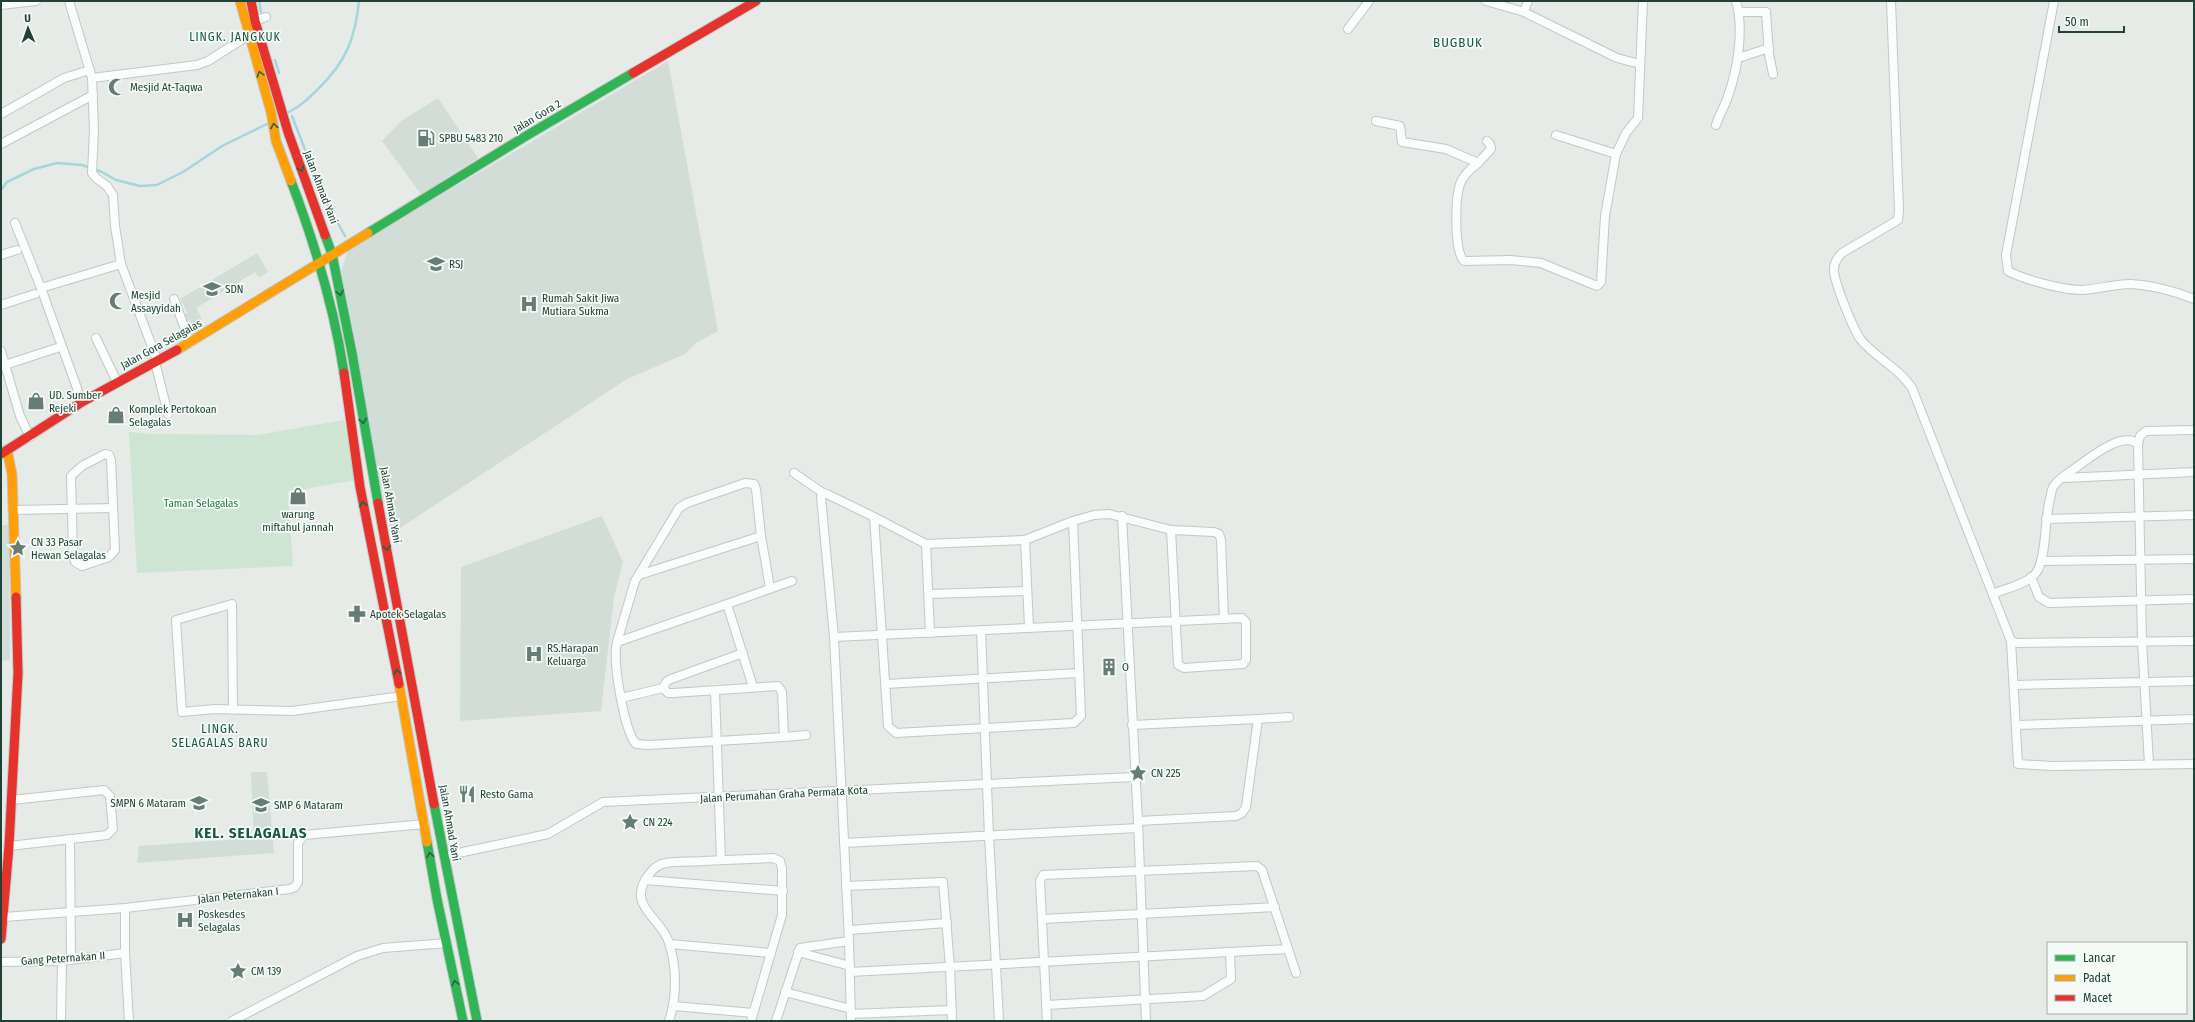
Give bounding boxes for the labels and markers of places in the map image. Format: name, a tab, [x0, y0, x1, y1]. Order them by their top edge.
mosque icon: Mesjid At-Taqwa	[107, 77, 127, 97]
place label: Mesjid At-Taqwa	[130, 81, 203, 94]
fuel station icon: SPBU 5483 210	[416, 128, 436, 148]
place label: SPBU 5483 210	[439, 132, 504, 145]
school or university icon: RSJ	[426, 254, 446, 274]
place label: RSJ	[449, 258, 463, 271]
school or university icon: SDN	[202, 279, 222, 299]
place label: SDN	[225, 283, 244, 296]
place label: Mesjid Assayyidah	[131, 289, 181, 315]
mosque icon: Mesjid Assayyidah	[108, 291, 128, 311]
place label: Rumah Sakit Jiwa Mutiara Sukma	[542, 292, 619, 318]
hospital icon: Rumah Sakit Jiwa Mutiara Sukma	[519, 294, 539, 314]
place label: UD. Sumber Rejeki	[49, 389, 102, 415]
shop icon: UD. Sumber Rejeki	[26, 391, 46, 411]
place label: Komplek Pertokoan Selagalas	[129, 403, 217, 429]
shop icon: Komplek Pertokoan Selagalas	[106, 405, 126, 425]
shop icon: warung miftahul jannah	[288, 486, 308, 506]
place label: warung miftahul jannah	[262, 508, 334, 534]
place label: CN 33 Pasar Hewan Selagalas	[31, 536, 106, 562]
place icon: CN 33 Pasar Hewan Selagalas	[8, 538, 28, 558]
pharmacy icon: Apotek Selagalas	[347, 604, 367, 624]
place label: Apotek Selagalas	[370, 608, 446, 621]
place label: RS.Harapan Keluarga	[547, 642, 599, 668]
hospital icon: RS.Harapan Keluarga	[524, 644, 544, 664]
building icon: O	[1099, 657, 1119, 677]
place label: O	[1122, 661, 1129, 674]
place icon: CN 225	[1128, 763, 1148, 783]
place label: CN 225	[1151, 767, 1181, 780]
restaurant icon: Resto Gama	[457, 784, 477, 804]
place label: Resto Gama	[480, 788, 533, 801]
school or university icon: SMPN 6 Mataram	[189, 793, 209, 813]
school or university icon: SMP 6 Mataram	[251, 795, 271, 815]
place label: SMPN 6 Mataram	[110, 797, 186, 810]
place label: SMP 6 Mataram	[274, 799, 343, 812]
place icon: CN 224	[620, 812, 640, 832]
place label: CN 224	[643, 816, 673, 829]
place label: Poskesdes Selagalas	[198, 908, 245, 934]
hospital icon: Poskesdes Selagalas	[175, 910, 195, 930]
place icon: CM 139	[228, 961, 248, 981]
place label: CM 139	[251, 965, 281, 978]

